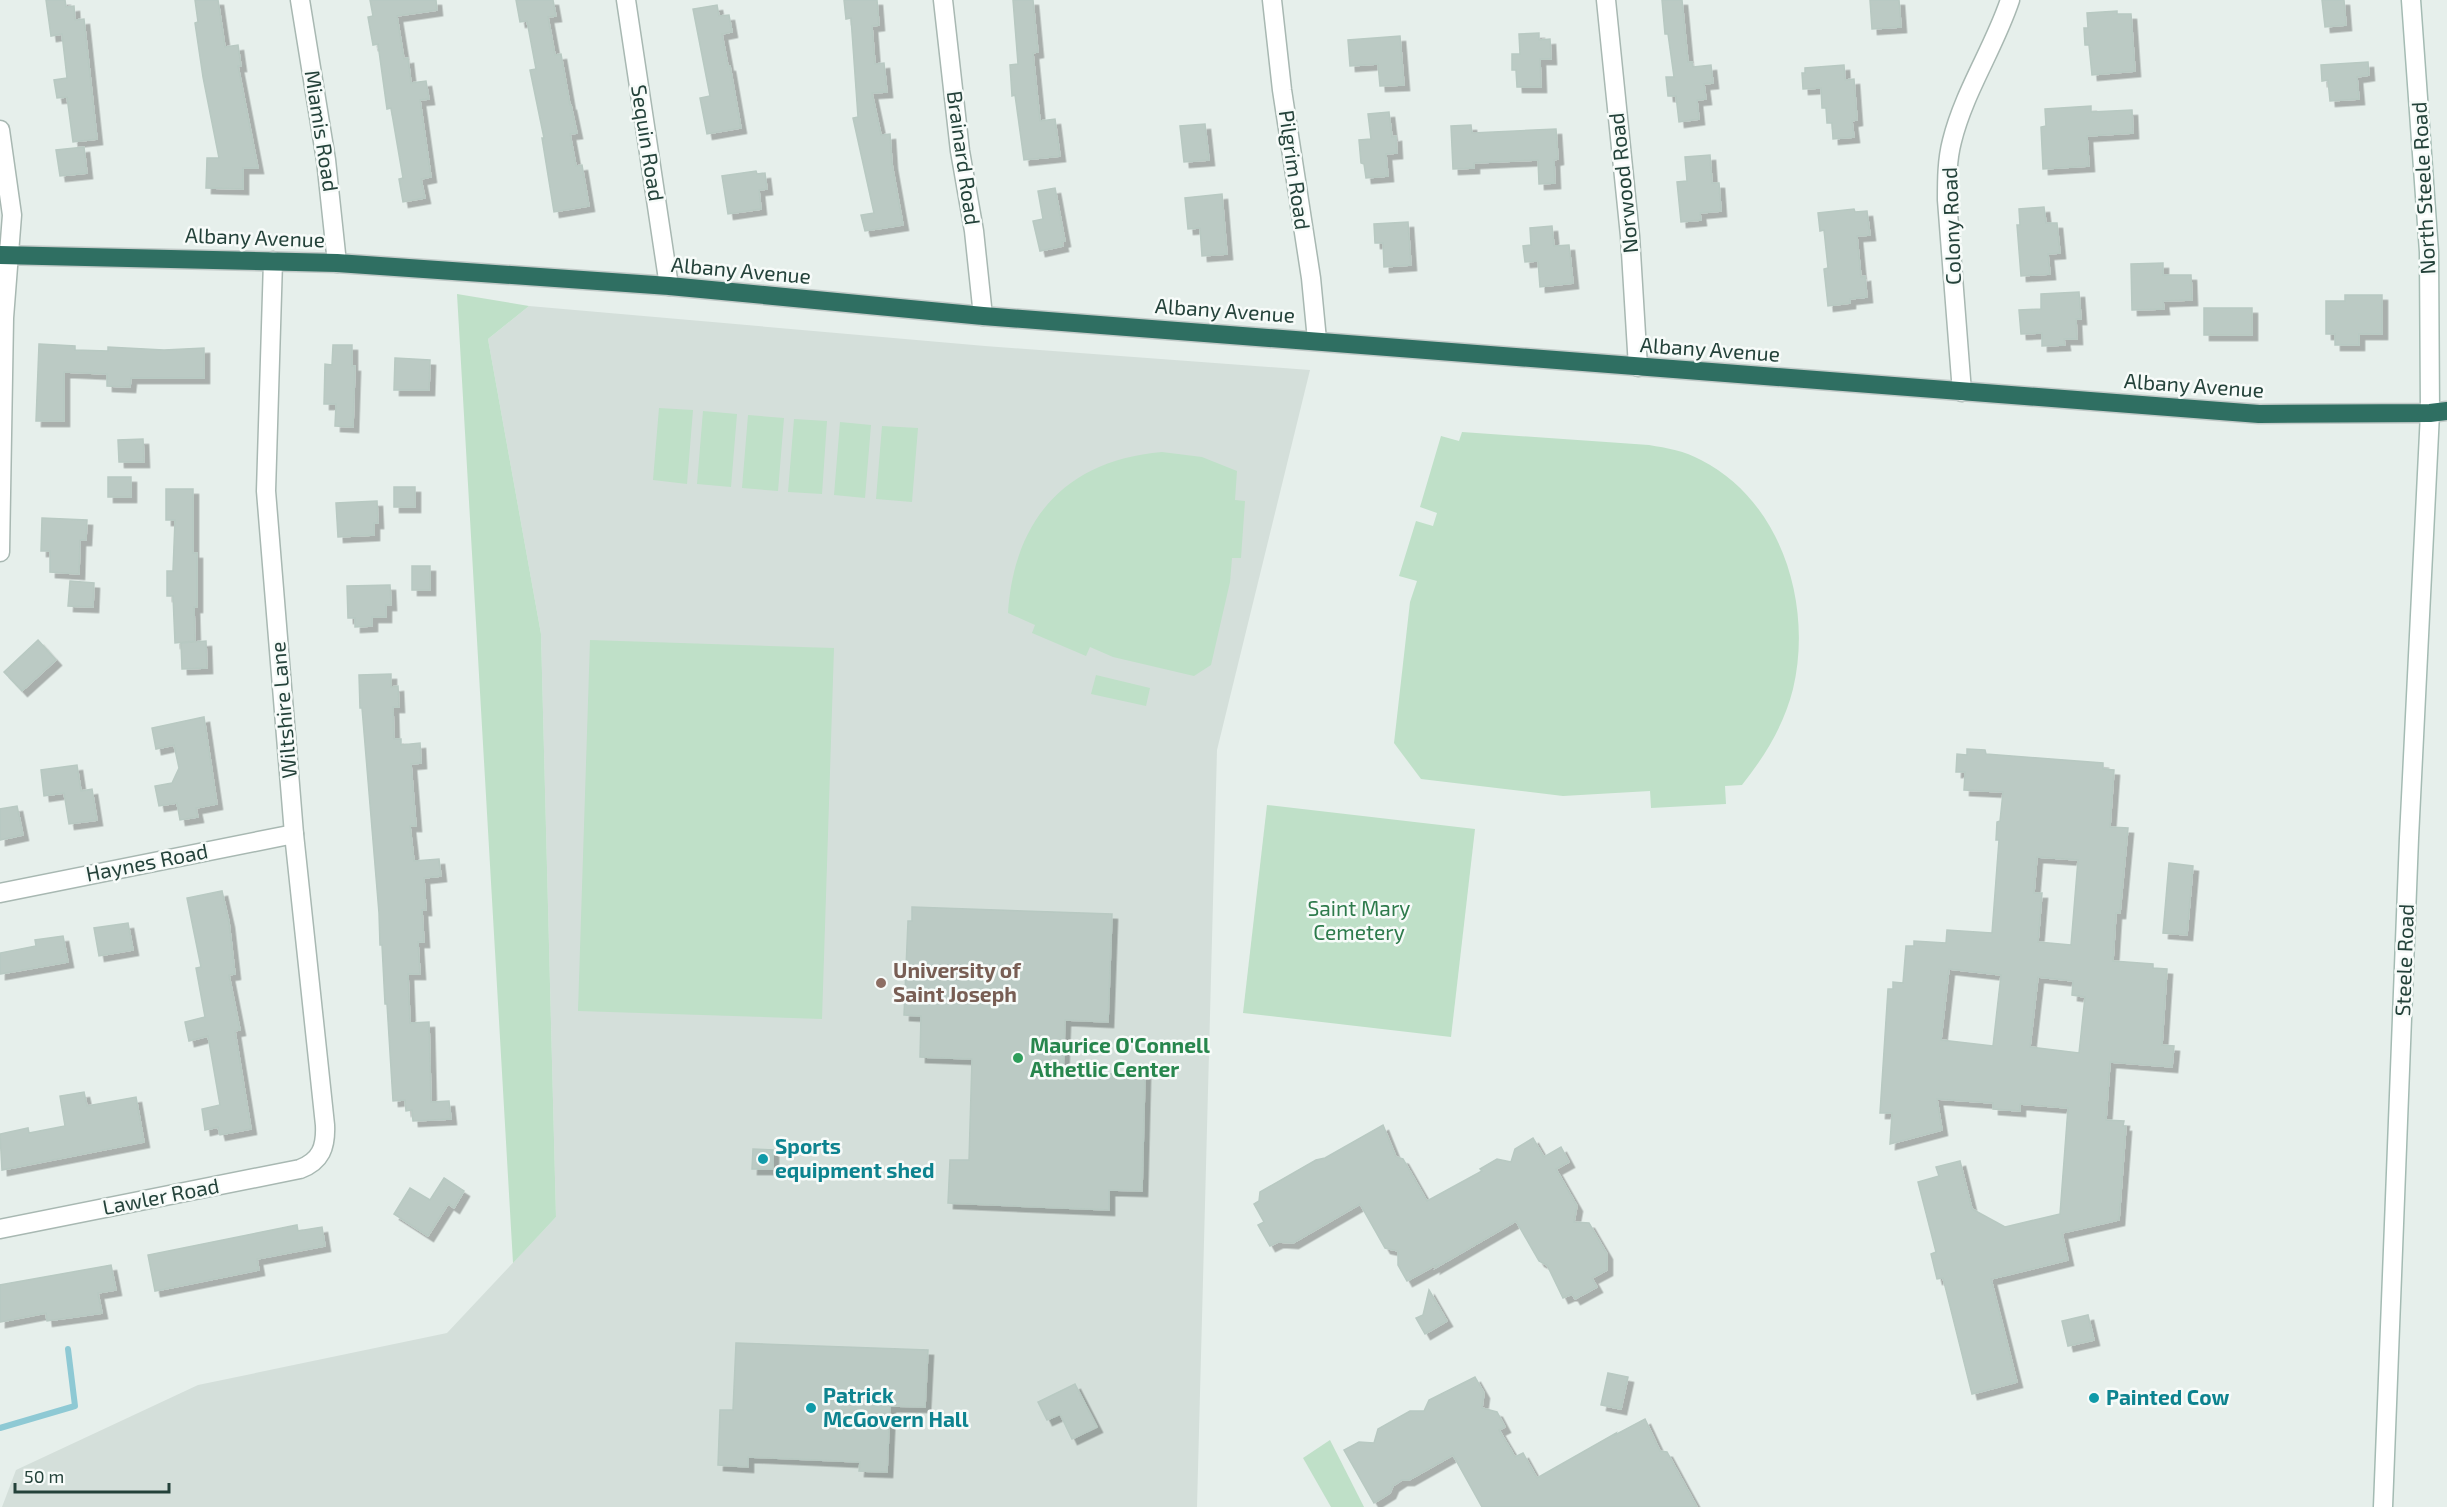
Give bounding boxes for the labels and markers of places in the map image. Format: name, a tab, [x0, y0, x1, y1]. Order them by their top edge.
place label: University of Saint Joseph	[893, 957, 1021, 1006]
marker: University of Saint Joseph	[874, 976, 888, 990]
place label: Maurice O'Connell Athetlic Center	[1030, 1032, 1210, 1081]
marker: Maurice O'Connell Athetlic Center	[1011, 1051, 1025, 1065]
place label: Sports equipment shed	[775, 1133, 934, 1182]
marker: Sports equipment shed	[756, 1152, 770, 1166]
place label: Patrick McGovern Hall	[823, 1382, 969, 1431]
place label: Painted Cow	[2106, 1384, 2229, 1409]
marker: Painted Cow	[2087, 1391, 2101, 1405]
marker: Patrick McGovern Hall	[804, 1401, 818, 1415]

